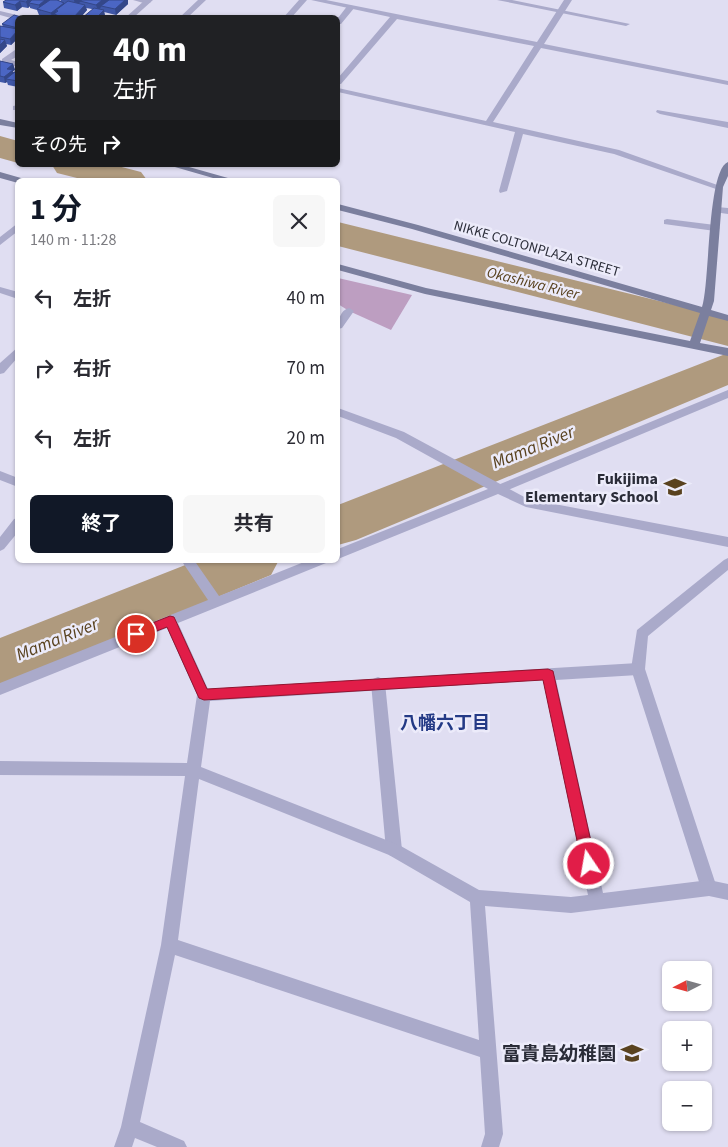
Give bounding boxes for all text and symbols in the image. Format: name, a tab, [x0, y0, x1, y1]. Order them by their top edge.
text: 40 m	[113, 25, 187, 75]
icon: left	[30, 35, 95, 100]
text: 左折	[113, 74, 157, 106]
icon: right	[97, 130, 125, 158]
text: その先	[30, 132, 87, 159]
text: 1 分	[30, 188, 82, 231]
button: close	[273, 195, 325, 247]
street label: NIKKE COLTONPLAZA STREET	[451, 216, 622, 282]
text: 140 m · 11:28	[30, 229, 117, 251]
water label: Okashiwa River	[485, 262, 582, 305]
icon: left	[30, 284, 58, 312]
text: 40 m	[287, 285, 325, 312]
text: 左折	[73, 286, 111, 313]
icon: right	[30, 354, 58, 382]
text: 70 m	[287, 355, 325, 382]
text: 右折	[73, 356, 111, 383]
water label: Mama River	[488, 419, 579, 475]
icon: left	[30, 424, 58, 452]
text: 20 m	[287, 425, 325, 452]
text: 左折	[73, 426, 111, 453]
place label: Fukijima Elementary School	[525, 468, 658, 508]
school or university icon: Fukijima Elementary School	[662, 474, 688, 500]
button: 終了	[30, 495, 173, 553]
button: 共有	[183, 495, 325, 553]
water label: Mama River	[12, 611, 103, 667]
pin	[115, 613, 157, 655]
icon: arrive	[122, 620, 150, 648]
district label: 八幡六丁目	[400, 711, 490, 736]
position arrow	[562, 837, 614, 889]
north arrow	[662, 961, 712, 1011]
map controls	[662, 961, 712, 1131]
button: +	[662, 1021, 712, 1071]
school or university icon: 富貴島幼稚園	[619, 1040, 645, 1066]
place label: 富貴島幼稚園	[502, 1041, 616, 1068]
button: −	[662, 1081, 712, 1131]

